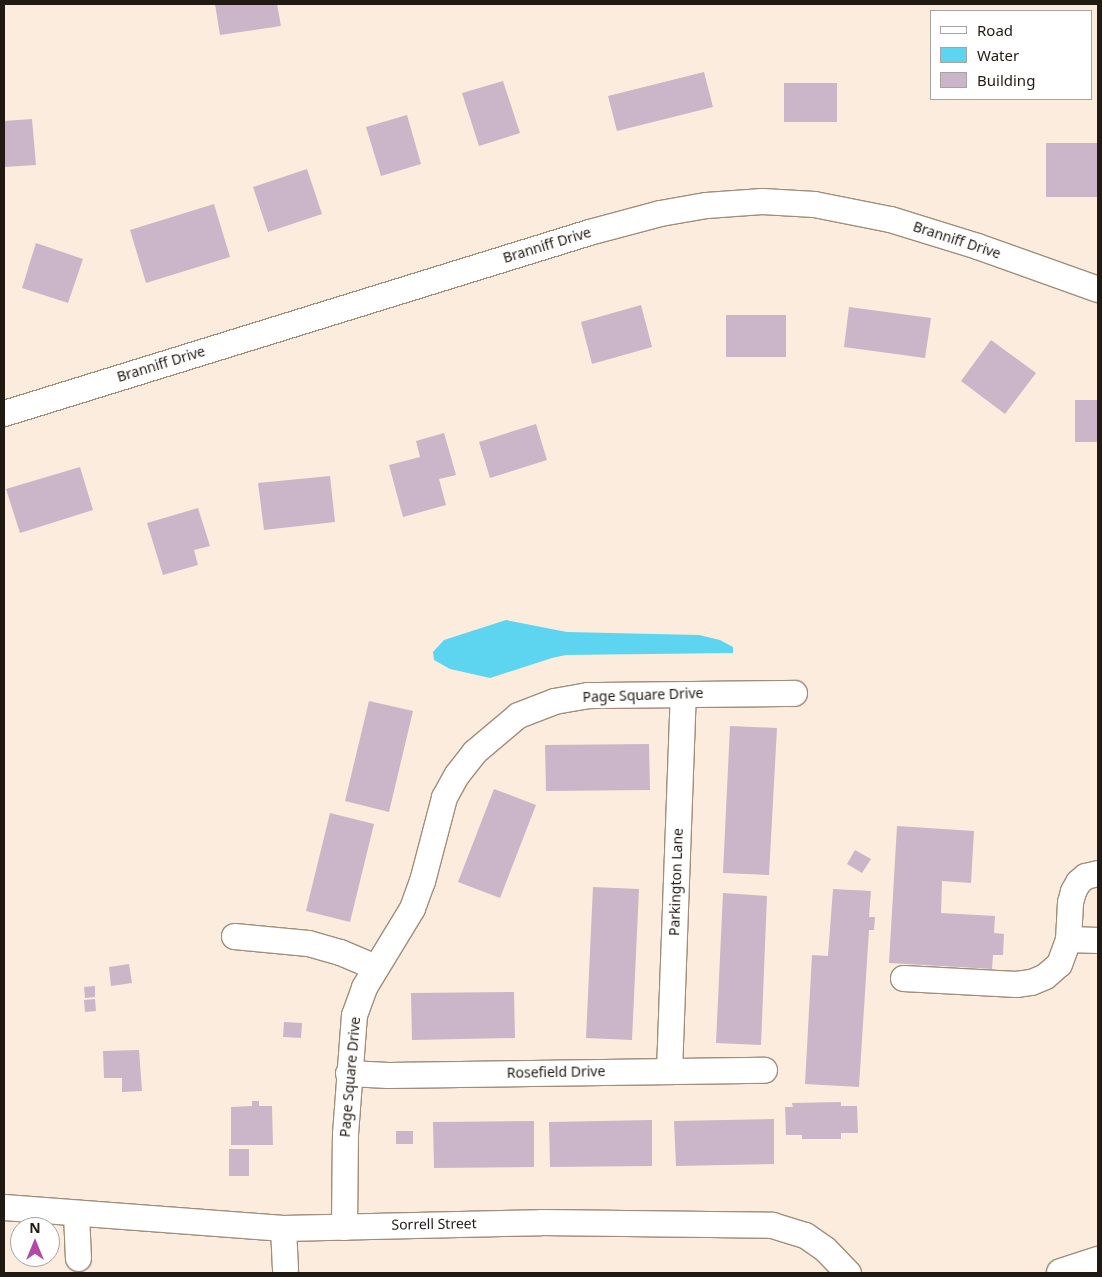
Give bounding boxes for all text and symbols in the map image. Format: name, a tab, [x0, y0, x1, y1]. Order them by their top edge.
legend	[930, 10, 1092, 100]
text: Road	[977, 20, 1013, 40]
text: Water	[977, 45, 1019, 65]
text: Building	[977, 70, 1035, 90]
street label: Branniff Drive	[911, 218, 1003, 262]
street label: Branniff Drive	[501, 224, 593, 266]
street label: Branniff Drive	[115, 343, 207, 385]
street label: Page Square Drive	[582, 684, 704, 706]
street label: Parkington Lane	[666, 828, 686, 936]
street label: Page Square Drive	[336, 1016, 364, 1138]
street label: Rosefield Drive	[507, 1063, 605, 1081]
street label: Sorrell Street	[391, 1215, 477, 1233]
north arrow	[10, 1217, 60, 1267]
text: N	[29, 1218, 41, 1237]

